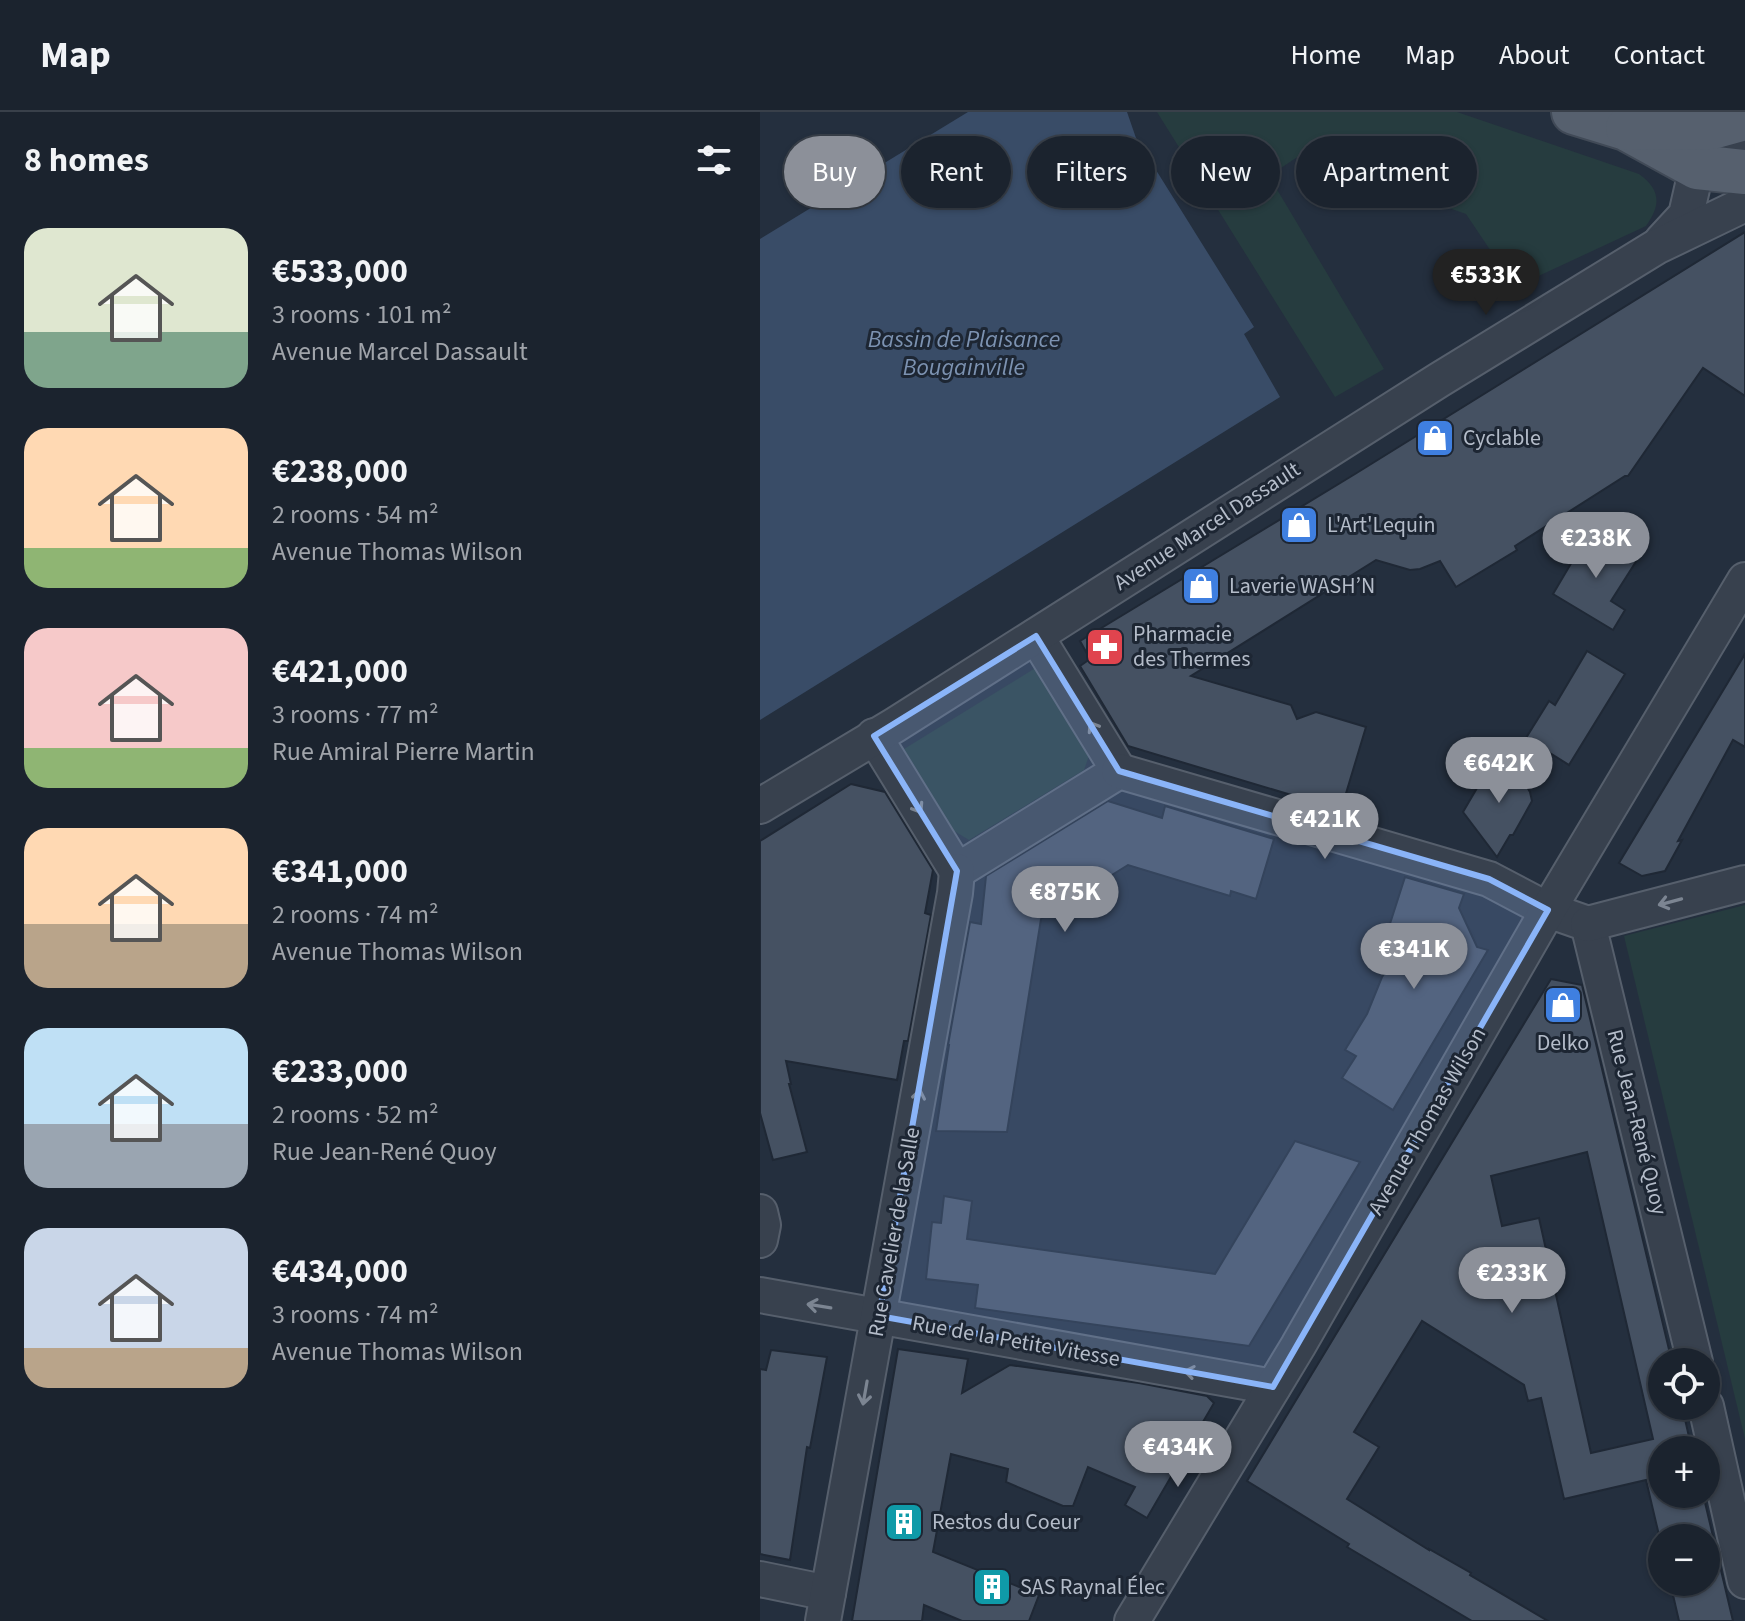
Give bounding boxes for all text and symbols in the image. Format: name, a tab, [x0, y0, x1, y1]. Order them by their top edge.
text: Map	[40, 28, 111, 82]
text: Home	[1290, 35, 1361, 75]
text: Map	[1405, 35, 1455, 75]
text: About	[1499, 35, 1570, 75]
text: Contact	[1614, 35, 1705, 75]
text: 8 homes	[24, 136, 149, 185]
chip: Buy	[784, 136, 885, 208]
chip: Rent	[901, 136, 1011, 208]
chip: Filters	[1027, 136, 1155, 208]
chip: New	[1171, 136, 1280, 208]
chip: Apartment	[1296, 136, 1477, 208]
icon: filters	[692, 138, 736, 182]
text: €533,000	[272, 247, 408, 296]
pin: €533K	[1430, 249, 1542, 317]
text: €533K	[1451, 256, 1521, 293]
icon: home	[88, 260, 184, 356]
text: 3 rooms · 101 m²	[272, 296, 451, 333]
water label: Bassin de Plaisance Bougainville	[868, 322, 1060, 385]
text: Avenue Marcel Dassault	[272, 333, 528, 370]
shop icon: Cyclable	[1414, 417, 1456, 459]
place label: Cyclable	[1463, 422, 1541, 454]
text: €238,000	[272, 447, 408, 496]
street label: Avenue Marcel Dassault	[1108, 453, 1307, 598]
icon: home	[88, 460, 184, 556]
text: 2 rooms · 54 m²	[272, 496, 439, 533]
shop icon: L'Art'Lequin	[1278, 504, 1320, 546]
place label: L'Art'Lequin	[1327, 509, 1435, 541]
pin: €238K	[1540, 512, 1652, 580]
text: €238K	[1561, 519, 1631, 556]
text: Avenue Thomas Wilson	[272, 533, 523, 570]
shop icon: Laverie WASH’N	[1180, 565, 1222, 607]
place label: Laverie WASH’N	[1229, 570, 1375, 602]
place label: Pharmacie des Thermes	[1133, 618, 1250, 675]
pharmacy icon: Pharmacie des Thermes	[1084, 626, 1126, 668]
text: €421,000	[272, 647, 408, 696]
icon: home	[88, 660, 184, 756]
text: 3 rooms · 77 m²	[272, 696, 439, 733]
one-way arrow	[1087, 722, 1104, 744]
text: Rue Amiral Pierre Martin	[272, 733, 535, 770]
pin: €642K	[1443, 737, 1555, 805]
text: €642K	[1464, 744, 1534, 781]
one-way arrow	[907, 791, 923, 814]
pin: €421K	[1269, 793, 1381, 861]
text: €421K	[1290, 800, 1360, 837]
text: €341,000	[272, 847, 408, 896]
icon: home	[88, 860, 184, 956]
pin: €875K	[1009, 866, 1121, 934]
text: €875K	[1030, 873, 1100, 910]
text: 2 rooms · 74 m²	[272, 896, 439, 933]
one-way arrow	[1657, 896, 1683, 911]
pin: €341K	[1358, 923, 1470, 991]
text: €341K	[1379, 930, 1449, 967]
text: Avenue Thomas Wilson	[272, 933, 523, 970]
shop icon: Delko	[1542, 984, 1584, 1026]
street label: Avenue Thomas Wilson	[1360, 1021, 1494, 1221]
street label: Rue Jean-René Quoy	[1598, 1026, 1676, 1219]
place label: Delko	[1537, 1027, 1589, 1059]
text: €233,000	[272, 1047, 408, 1096]
icon: home	[88, 1060, 184, 1156]
one-way arrow	[911, 1089, 926, 1115]
text: 2 rooms · 52 m²	[272, 1096, 439, 1133]
street label: Rue Cavelier de la Salle	[860, 1125, 928, 1339]
text: Rue Jean-René Quoy	[272, 1133, 497, 1170]
text: €434,000	[272, 1247, 408, 1296]
pin: €233K	[1456, 1247, 1568, 1315]
text: €233K	[1477, 1254, 1547, 1291]
icon: home	[88, 1260, 184, 1356]
text: 3 rooms · 74 m²	[272, 1296, 439, 1333]
one-way arrow	[807, 1298, 832, 1313]
street label: Rue de la Petite Vitesse	[910, 1307, 1122, 1375]
text: Avenue Thomas Wilson	[272, 1333, 523, 1370]
map controls	[1648, 1348, 1720, 1596]
button: locate	[1648, 1348, 1720, 1420]
one-way arrow	[1184, 1365, 1209, 1380]
one-way arrow	[856, 1379, 871, 1405]
pin: €434K	[1122, 1421, 1234, 1489]
text: €434K	[1143, 1428, 1213, 1465]
button: +	[1648, 1436, 1720, 1508]
building icon: Restos du Coeur	[883, 1501, 925, 1543]
place label: Restos du Coeur	[932, 1506, 1081, 1538]
button: −	[1648, 1524, 1720, 1596]
building icon: SAS Raynal Élec	[971, 1566, 1013, 1608]
place label: SAS Raynal Élec	[1020, 1571, 1165, 1603]

